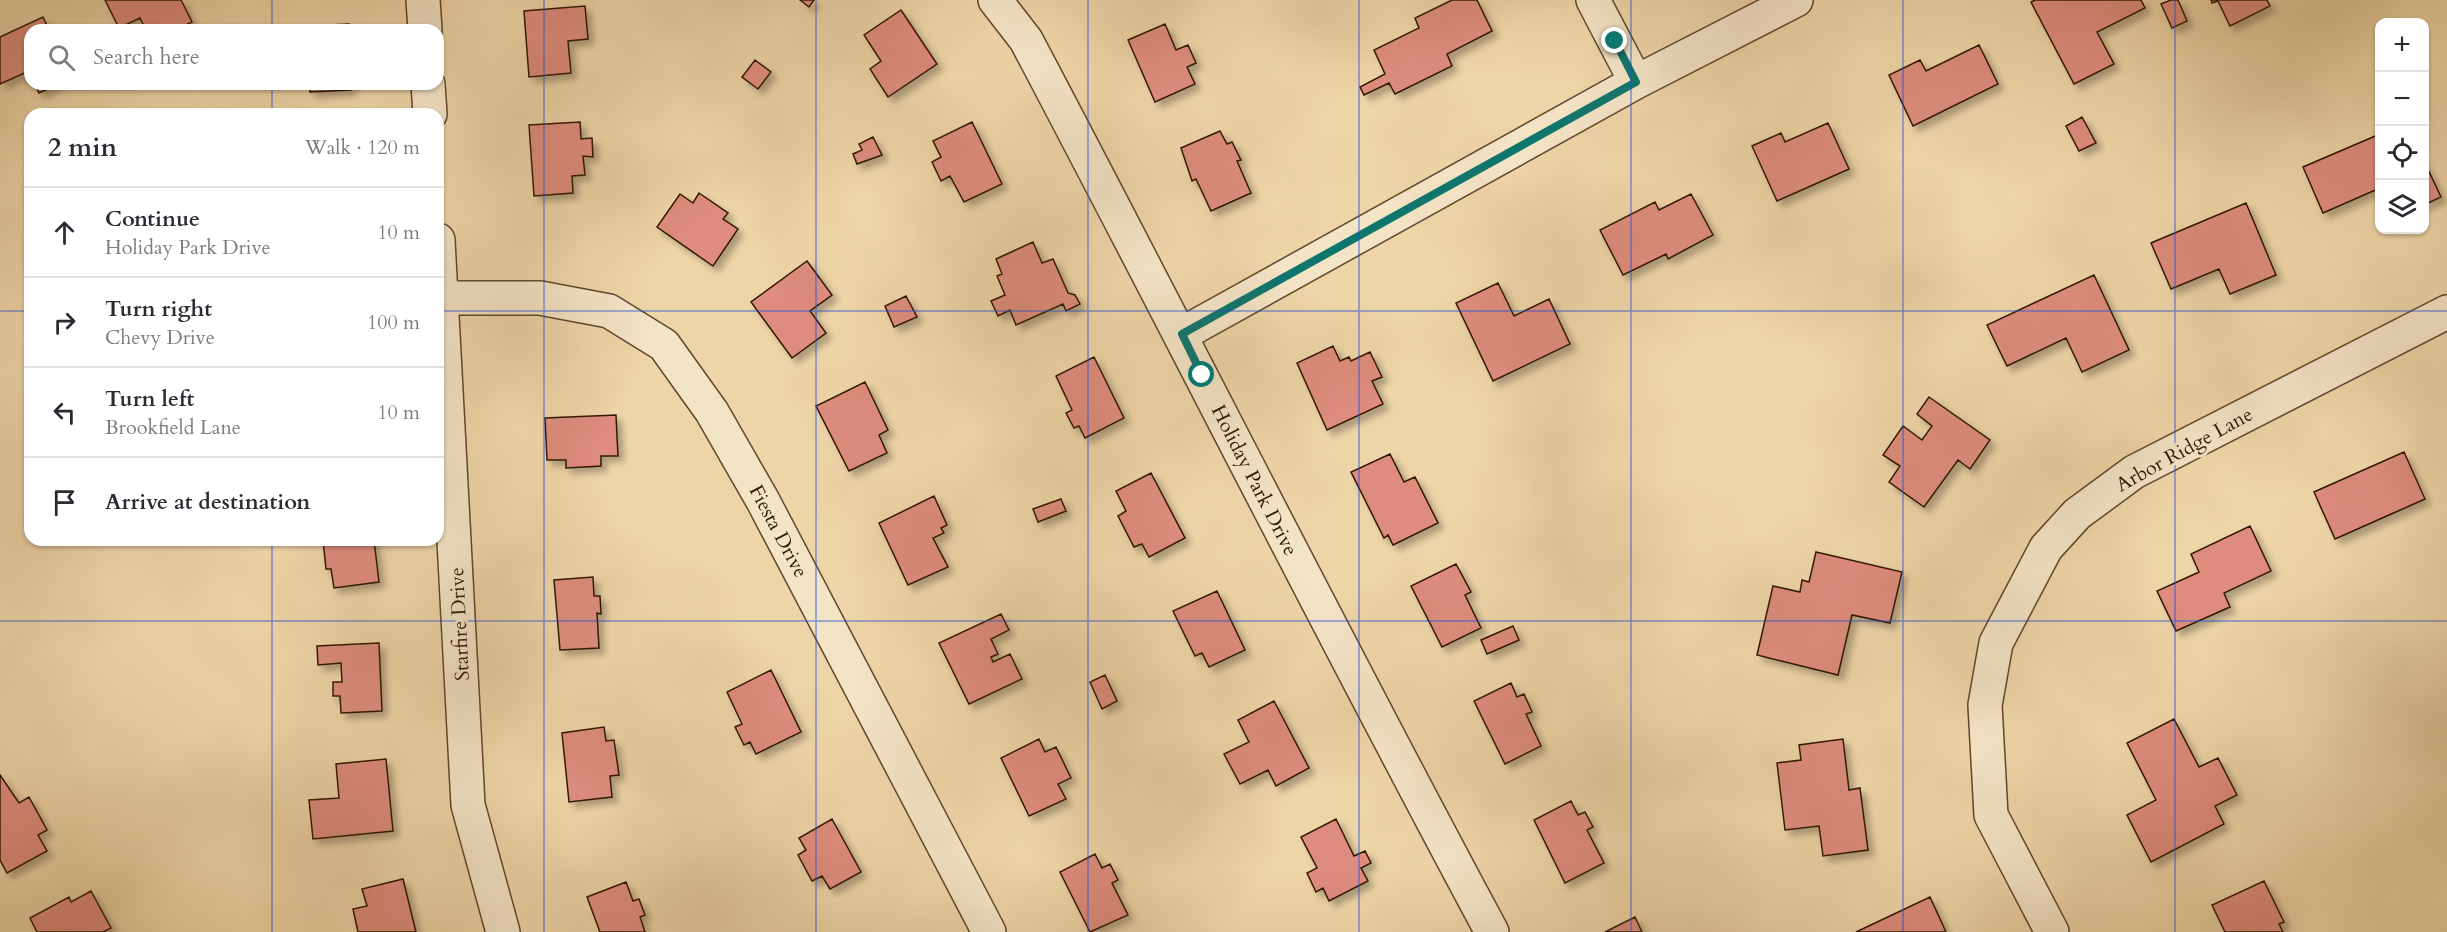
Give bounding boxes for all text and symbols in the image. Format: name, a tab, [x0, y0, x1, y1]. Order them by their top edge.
map controls	[2375, 18, 2429, 234]
button: +	[2375, 18, 2429, 72]
search box	[24, 24, 444, 90]
route end	[1601, 27, 1627, 53]
icon: search	[45, 41, 78, 74]
text: Search here	[93, 42, 200, 72]
button: −	[2375, 72, 2429, 126]
button: locate	[2375, 126, 2429, 180]
text: 2 min	[48, 130, 117, 165]
text: Walk · 120 m	[305, 134, 420, 161]
button: layers	[2375, 180, 2429, 234]
text: Continue	[105, 204, 200, 234]
icon: ahead	[48, 216, 81, 249]
text: 10 m	[377, 219, 420, 246]
text: Holiday Park Drive	[105, 234, 271, 261]
text: Turn right	[105, 294, 212, 324]
icon: right	[48, 306, 81, 339]
text: 100 m	[367, 309, 420, 336]
text: Chevy Drive	[105, 324, 215, 351]
route start	[1188, 361, 1214, 387]
text: Turn left	[105, 384, 194, 414]
icon: left	[48, 396, 81, 429]
text: 10 m	[377, 399, 420, 426]
street label: Holiday Park Drive	[1205, 400, 1304, 560]
street label: Arbor Ridge Lane	[2111, 401, 2258, 498]
text: Brookfield Lane	[105, 414, 241, 441]
street label: Fiesta Drive	[743, 480, 814, 582]
icon: arrive	[48, 486, 81, 519]
text: Arrive at destination	[105, 487, 310, 517]
street label: Starfire Drive	[443, 567, 476, 681]

